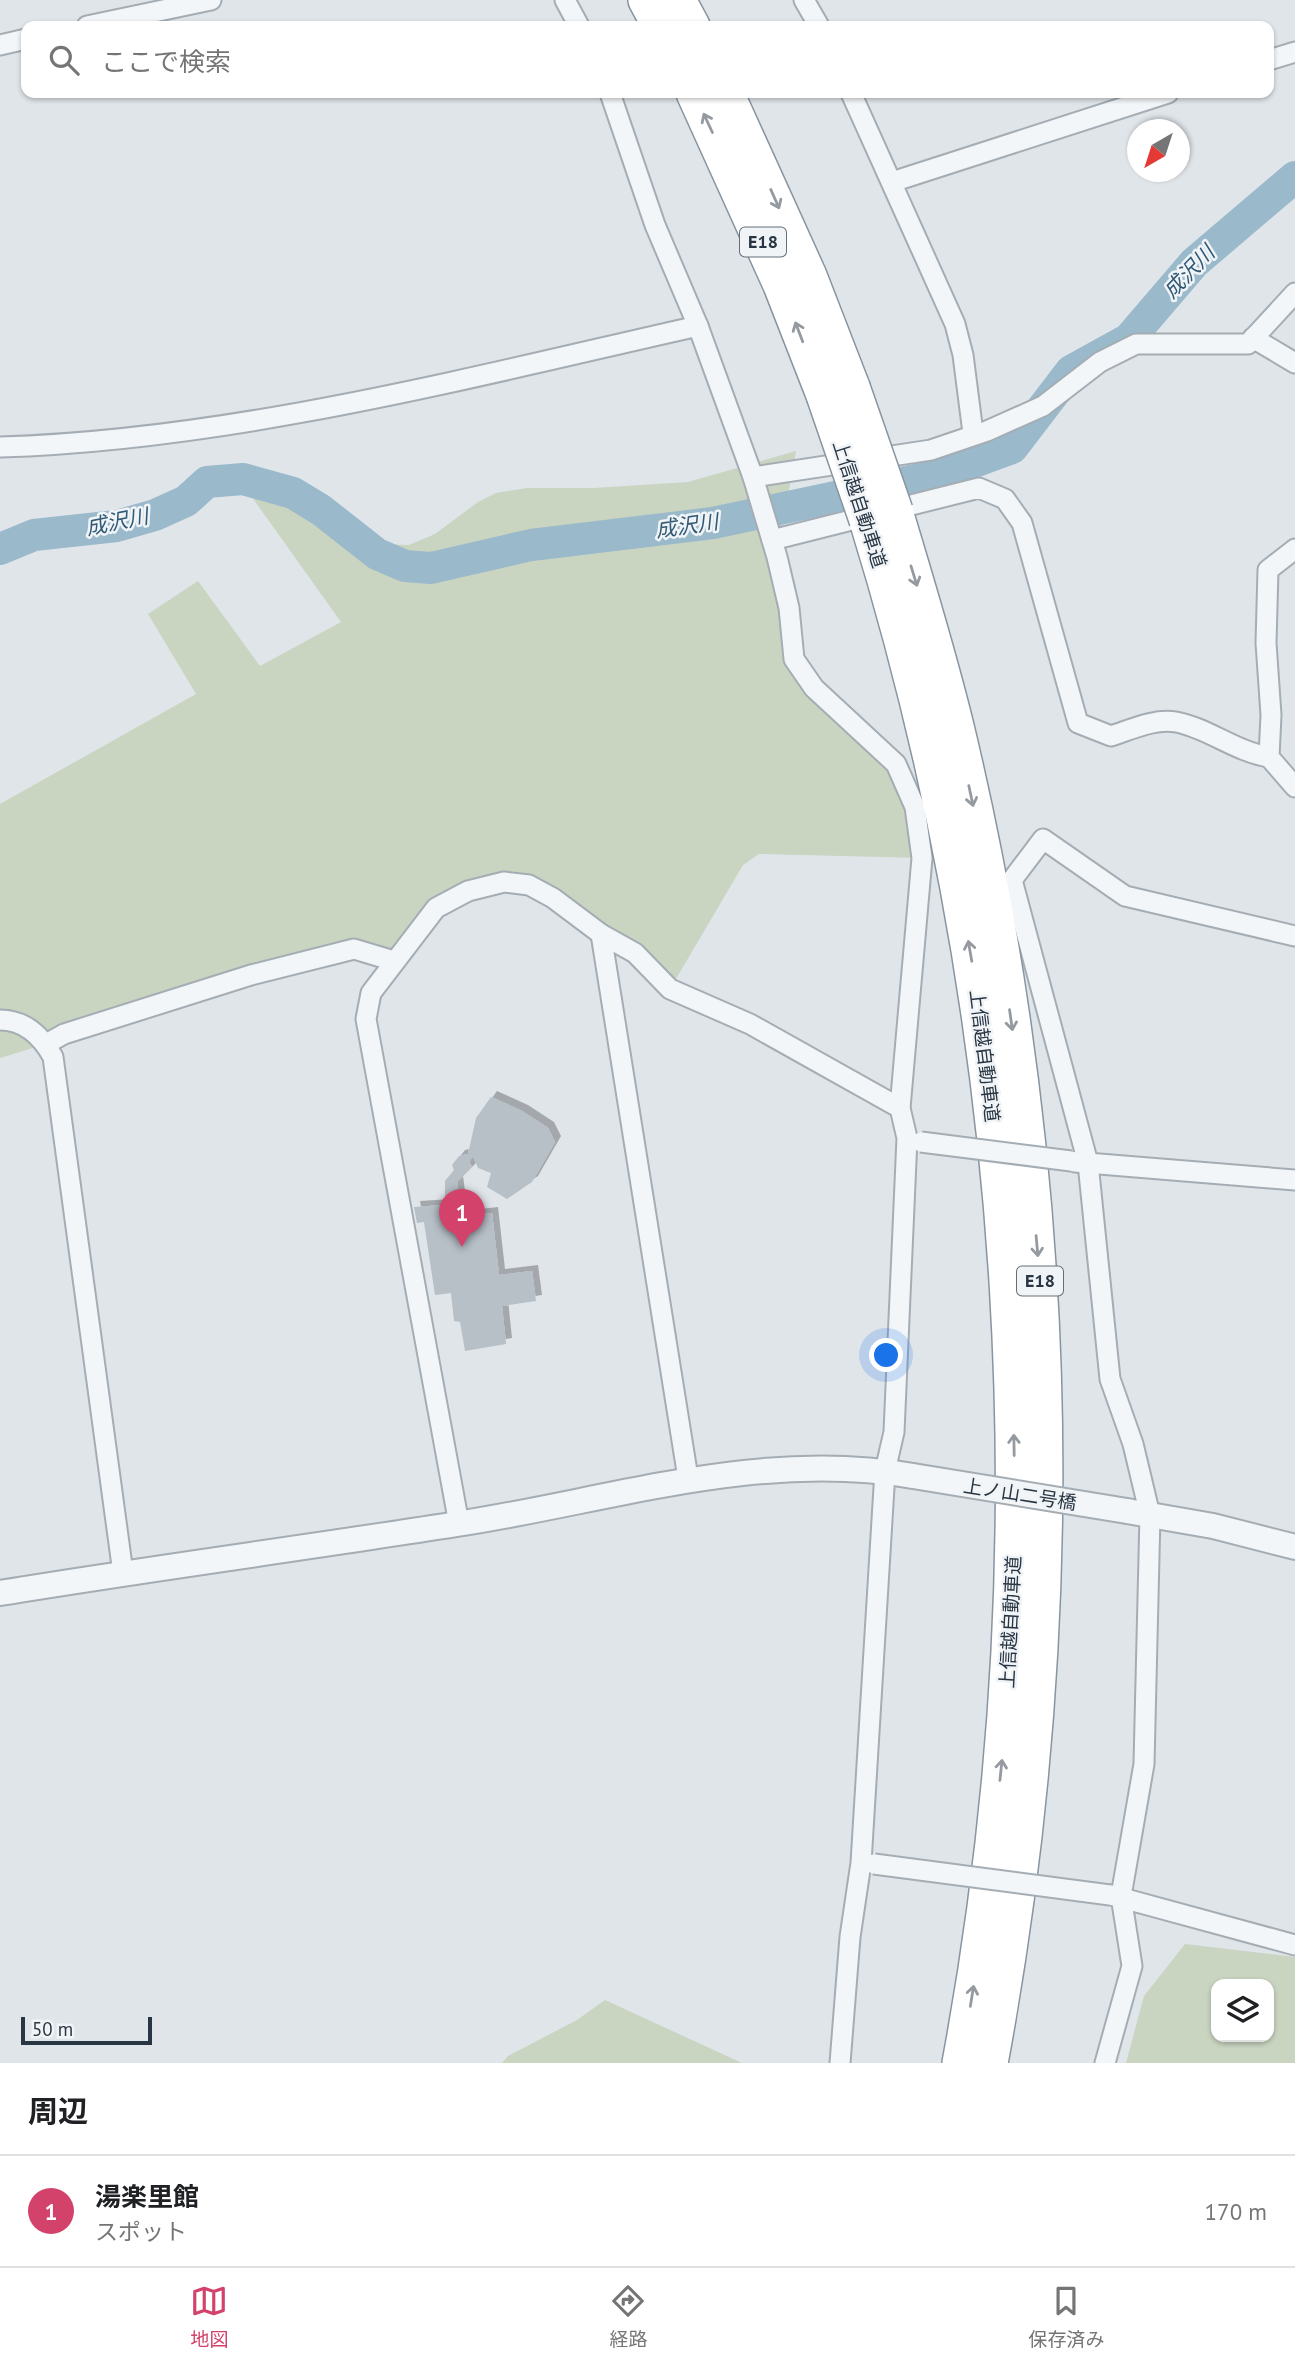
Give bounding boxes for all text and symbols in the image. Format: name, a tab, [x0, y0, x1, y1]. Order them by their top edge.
search box	[21, 21, 1274, 98]
icon: search	[45, 41, 83, 79]
text: ここで検索	[101, 45, 231, 78]
one-way arrow	[701, 113, 715, 134]
north arrow	[1127, 119, 1190, 182]
one-way arrow	[769, 188, 782, 209]
road number: E18	[740, 228, 786, 256]
water label: 成沢川	[1157, 238, 1222, 304]
one-way arrow	[792, 321, 804, 343]
street label: 上信越自動車道	[828, 437, 892, 571]
water label: 成沢川	[83, 502, 152, 541]
water label: 成沢川	[654, 507, 722, 543]
one-way arrow	[909, 565, 922, 587]
one-way arrow	[965, 784, 978, 807]
one-way arrow	[963, 940, 976, 963]
street label: 上信越自動車道	[965, 989, 1005, 1123]
one-way arrow	[1005, 1008, 1018, 1031]
pin: 1	[439, 1189, 485, 1247]
one-way arrow	[1031, 1234, 1044, 1257]
road number: E18	[1017, 1266, 1063, 1296]
your location	[869, 1338, 903, 1372]
one-way arrow	[1007, 1434, 1021, 1457]
street label: 上ノ山二号橋	[962, 1473, 1078, 1515]
street label: 上信越自動車道	[995, 1555, 1025, 1689]
one-way arrow	[995, 1759, 1008, 1782]
map controls	[1211, 1979, 1274, 2042]
button: layers	[1211, 1979, 1274, 2042]
one-way arrow	[966, 1985, 979, 2008]
scale bar	[21, 2014, 152, 2046]
text: 50 m	[32, 2017, 73, 2041]
text: 周辺	[28, 2091, 88, 2130]
text: 湯楽里館	[95, 2180, 199, 2213]
text: 1	[44, 2197, 58, 2226]
text: 170 m	[1205, 2197, 1267, 2226]
text: スポット	[95, 2217, 187, 2246]
tab: 地図	[190, 2282, 229, 2351]
tab: 経路	[609, 2282, 648, 2351]
tab: 保存済み	[1028, 2282, 1105, 2351]

